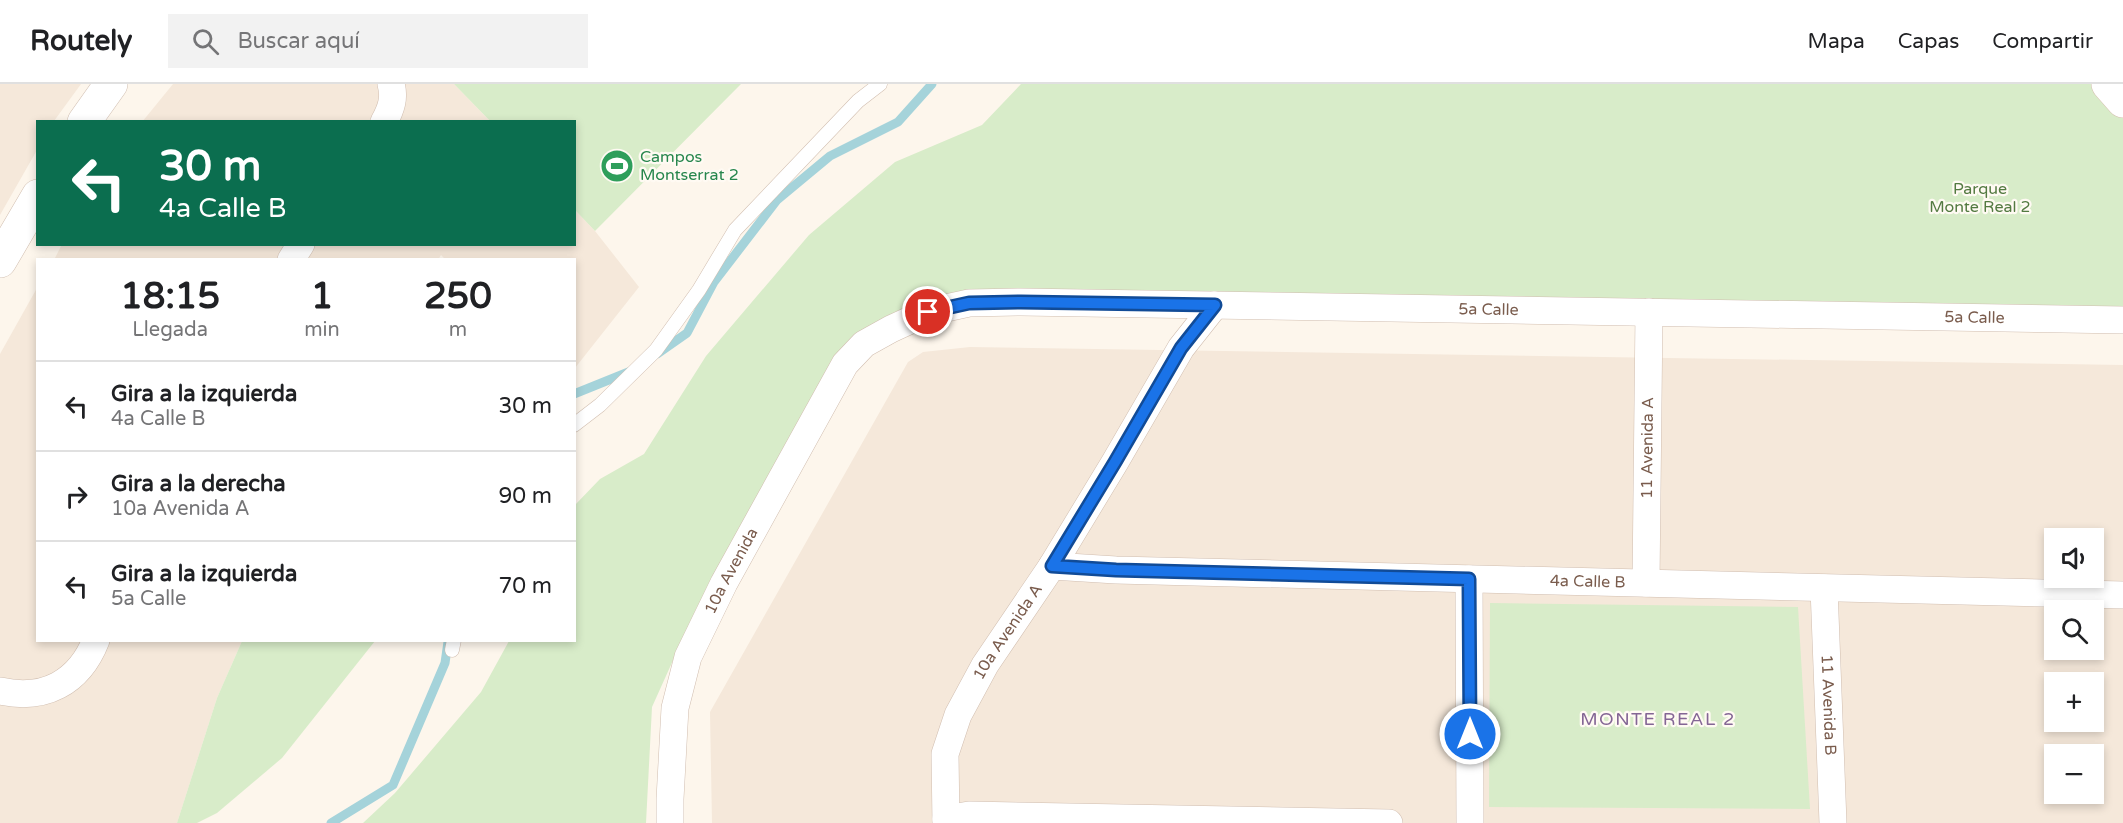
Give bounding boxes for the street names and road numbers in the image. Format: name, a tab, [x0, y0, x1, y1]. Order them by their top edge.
street label: 5a Calle	[1458, 299, 1519, 320]
street label: 5a Calle	[1944, 307, 2005, 328]
street label: 11 Avenida A	[1637, 397, 1658, 499]
street label: 10a Avenida	[700, 524, 762, 618]
street label: 4a Calle B	[1550, 571, 1626, 593]
street label: 10a Avenida A	[969, 580, 1047, 683]
street label: 11 Avenida B	[1817, 654, 1840, 756]

